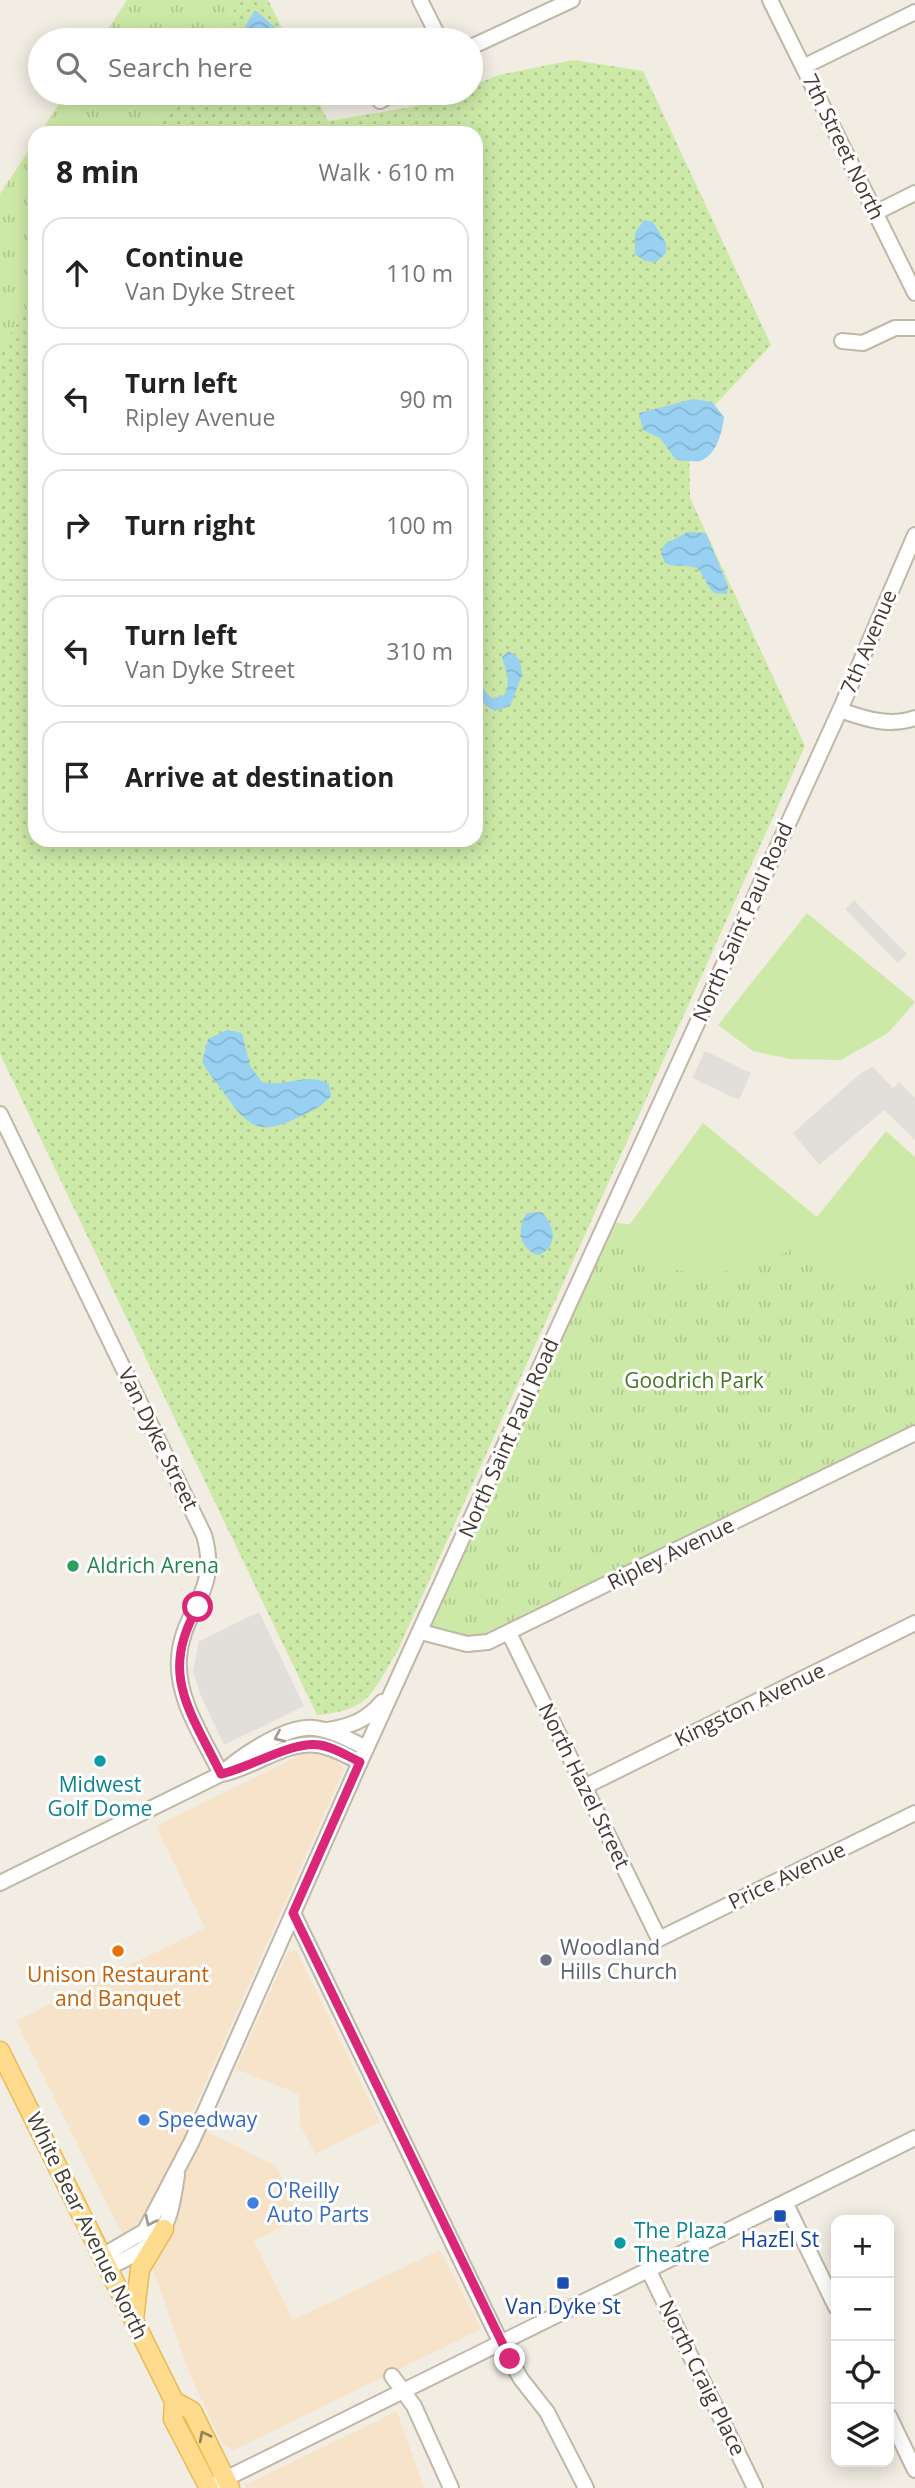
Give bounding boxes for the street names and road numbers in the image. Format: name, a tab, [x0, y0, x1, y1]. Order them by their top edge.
street label: 7th Street North	[796, 69, 891, 224]
street label: 7th Avenue	[834, 585, 903, 698]
street label: North Saint Paul Road	[686, 818, 799, 1026]
street label: North Saint Paul Road	[452, 1334, 565, 1542]
street label: Van Dyke Street	[112, 1363, 206, 1514]
street label: Ripley Avenue	[603, 1510, 738, 1596]
street label: Kingston Avenue	[670, 1656, 829, 1753]
street label: North Hazel Street	[533, 1698, 637, 1873]
street label: Price Avenue	[723, 1835, 850, 1916]
street label: White Bear Avenue North	[21, 2107, 155, 2344]
street label: North Craig Place	[653, 2295, 753, 2460]

